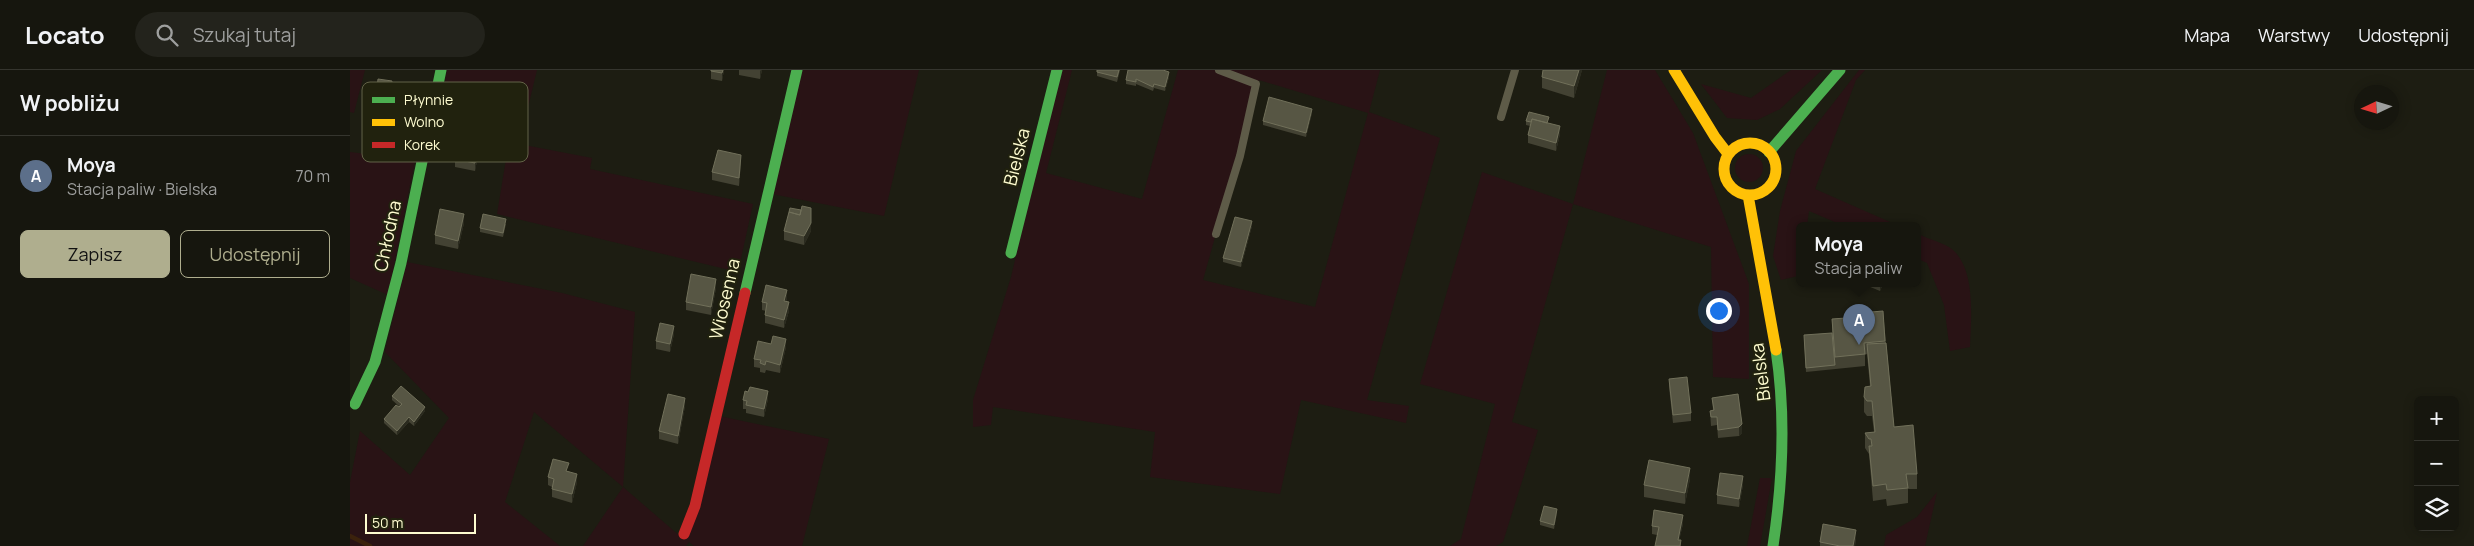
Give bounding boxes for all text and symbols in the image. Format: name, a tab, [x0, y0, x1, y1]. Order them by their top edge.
search box	[135, 12, 485, 57]
text: Locato	[25, 18, 105, 51]
icon: search	[153, 21, 181, 49]
text: Szukaj tutaj	[193, 22, 296, 48]
text: Mapa	[2184, 23, 2230, 47]
text: Warstwy	[2258, 23, 2330, 47]
text: Udostępnij	[2358, 23, 2449, 47]
legend	[362, 82, 528, 162]
north arrow	[2354, 85, 2399, 130]
text: W pobliżu	[20, 89, 120, 117]
text: Płynnie	[404, 90, 453, 109]
text: Wolno	[404, 112, 444, 131]
street label: Bielska	[997, 126, 1035, 188]
text: Korek	[404, 135, 441, 154]
text: Moya	[67, 152, 116, 178]
text: A	[31, 165, 41, 187]
text: 70 m	[295, 165, 330, 187]
text: Stacja paliw · Bielska	[67, 178, 217, 200]
street label: Chłodna	[368, 198, 406, 273]
popup	[1796, 222, 1921, 287]
button: Zapisz	[20, 230, 170, 278]
button: Udostępnij	[180, 230, 330, 278]
text: Moya	[1814, 231, 1863, 257]
street label: Wiosenna	[703, 256, 745, 342]
text: Stacja paliw	[1814, 257, 1903, 279]
your location	[1706, 298, 1732, 324]
pin: A	[1843, 304, 1875, 345]
street label: Bielska	[1745, 342, 1775, 403]
map controls	[2414, 396, 2459, 531]
button: +	[2414, 396, 2459, 441]
button: −	[2414, 441, 2459, 486]
button: layers	[2414, 486, 2459, 531]
scale bar	[365, 511, 476, 534]
text: 50 m	[372, 513, 403, 532]

